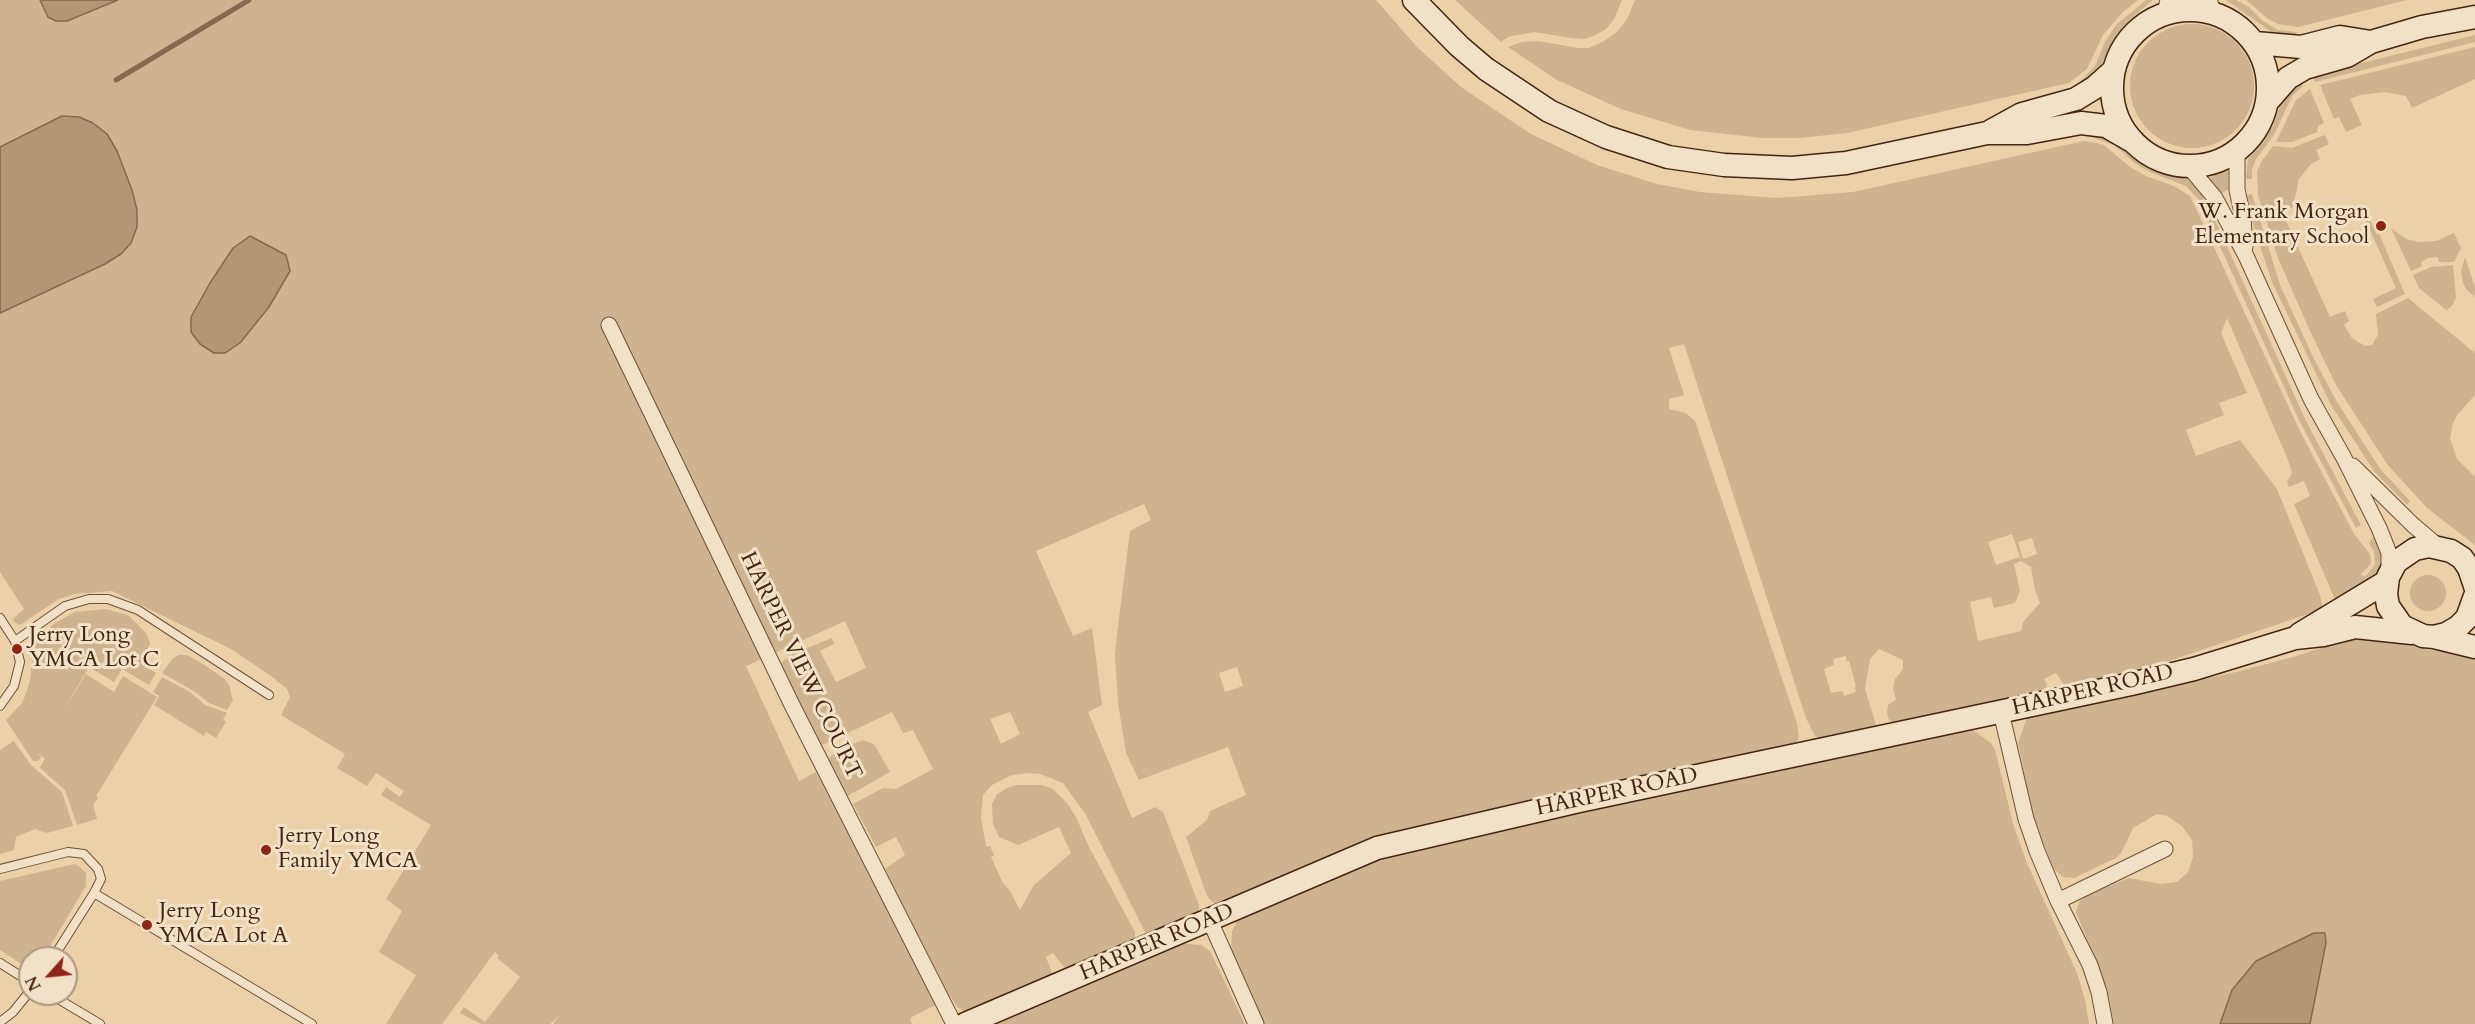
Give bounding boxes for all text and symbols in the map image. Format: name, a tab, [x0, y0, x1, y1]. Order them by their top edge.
place label: W. Frank Morgan Elementary School	[2194, 200, 2369, 252]
marker: W. Frank Morgan Elementary School	[2374, 219, 2388, 233]
street label: HARPER VIEW COURT	[733, 548, 867, 784]
place label: Jerry Long YMCA Lot C	[29, 623, 159, 674]
marker: Jerry Long YMCA Lot C	[10, 642, 24, 656]
street label: HARPER ROAD	[2010, 660, 2176, 722]
street label: HARPER ROAD	[1534, 763, 1700, 823]
place label: Jerry Long Family YMCA	[278, 824, 418, 876]
marker: Jerry Long Family YMCA	[259, 843, 273, 857]
place label: Jerry Long YMCA Lot A	[159, 899, 288, 950]
street label: HARPER ROAD	[1076, 899, 1238, 987]
marker: Jerry Long YMCA Lot A	[140, 918, 154, 932]
north arrow	[18, 946, 78, 1006]
text: N	[21, 972, 47, 994]

